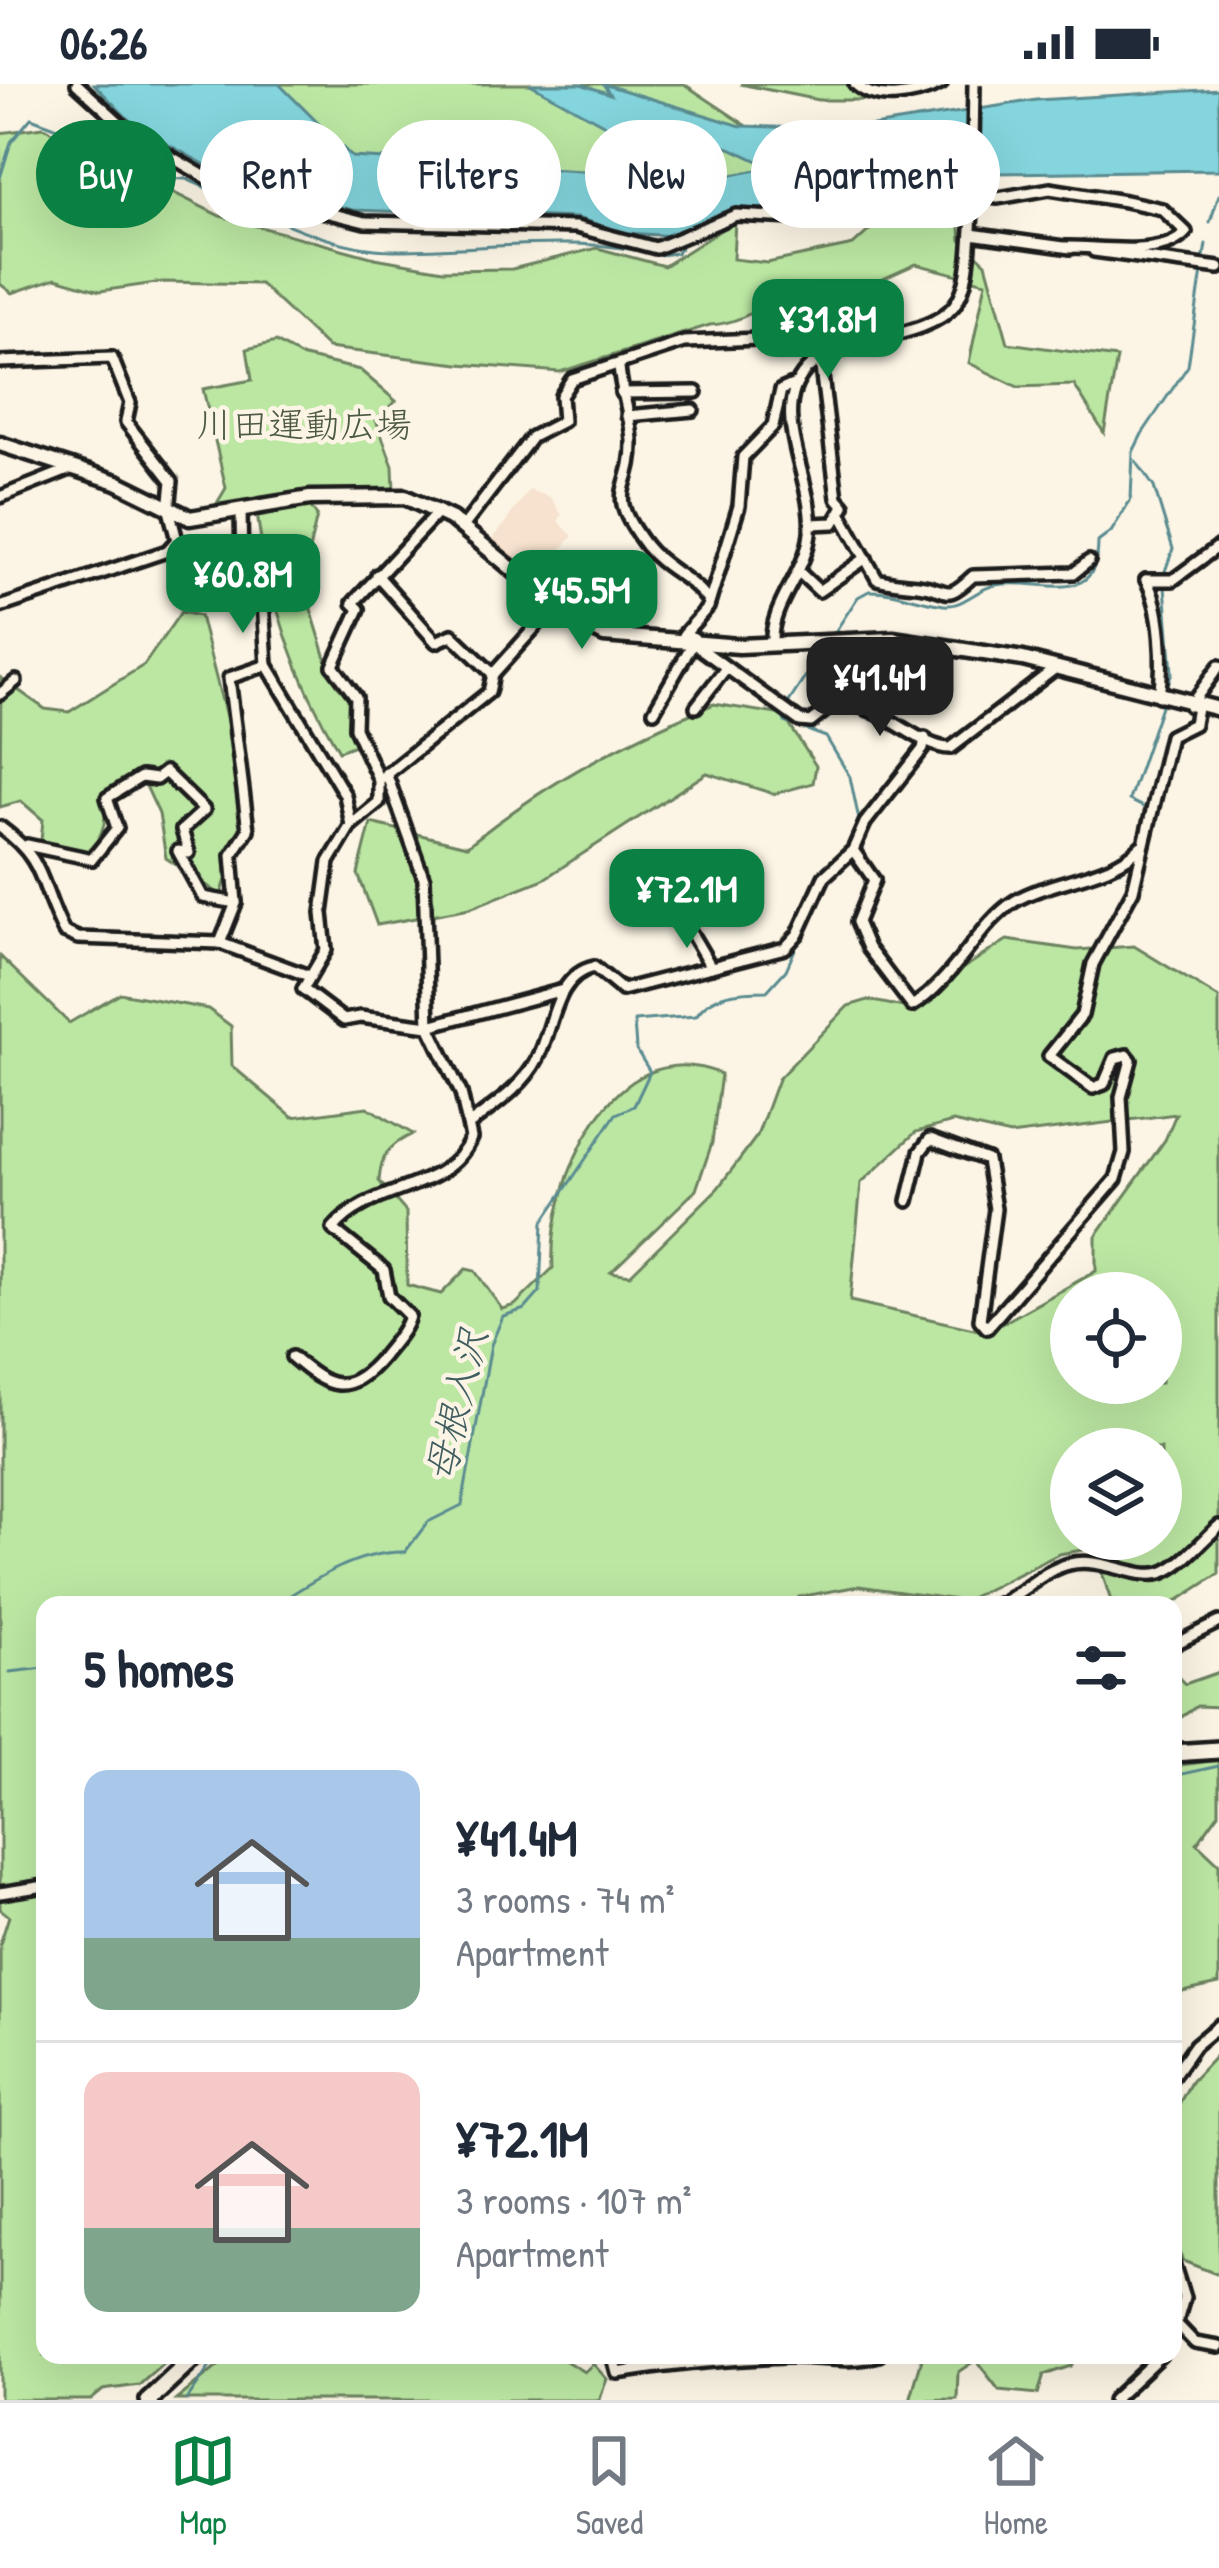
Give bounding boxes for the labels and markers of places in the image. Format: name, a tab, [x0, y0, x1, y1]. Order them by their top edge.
pin: ¥31.8M	[730, 279, 926, 381]
pin: ¥60.8M	[145, 534, 341, 636]
pin: ¥45.5M	[484, 550, 680, 652]
pin: ¥41.4M	[782, 637, 978, 739]
pin: ¥72.1M	[589, 849, 785, 951]

